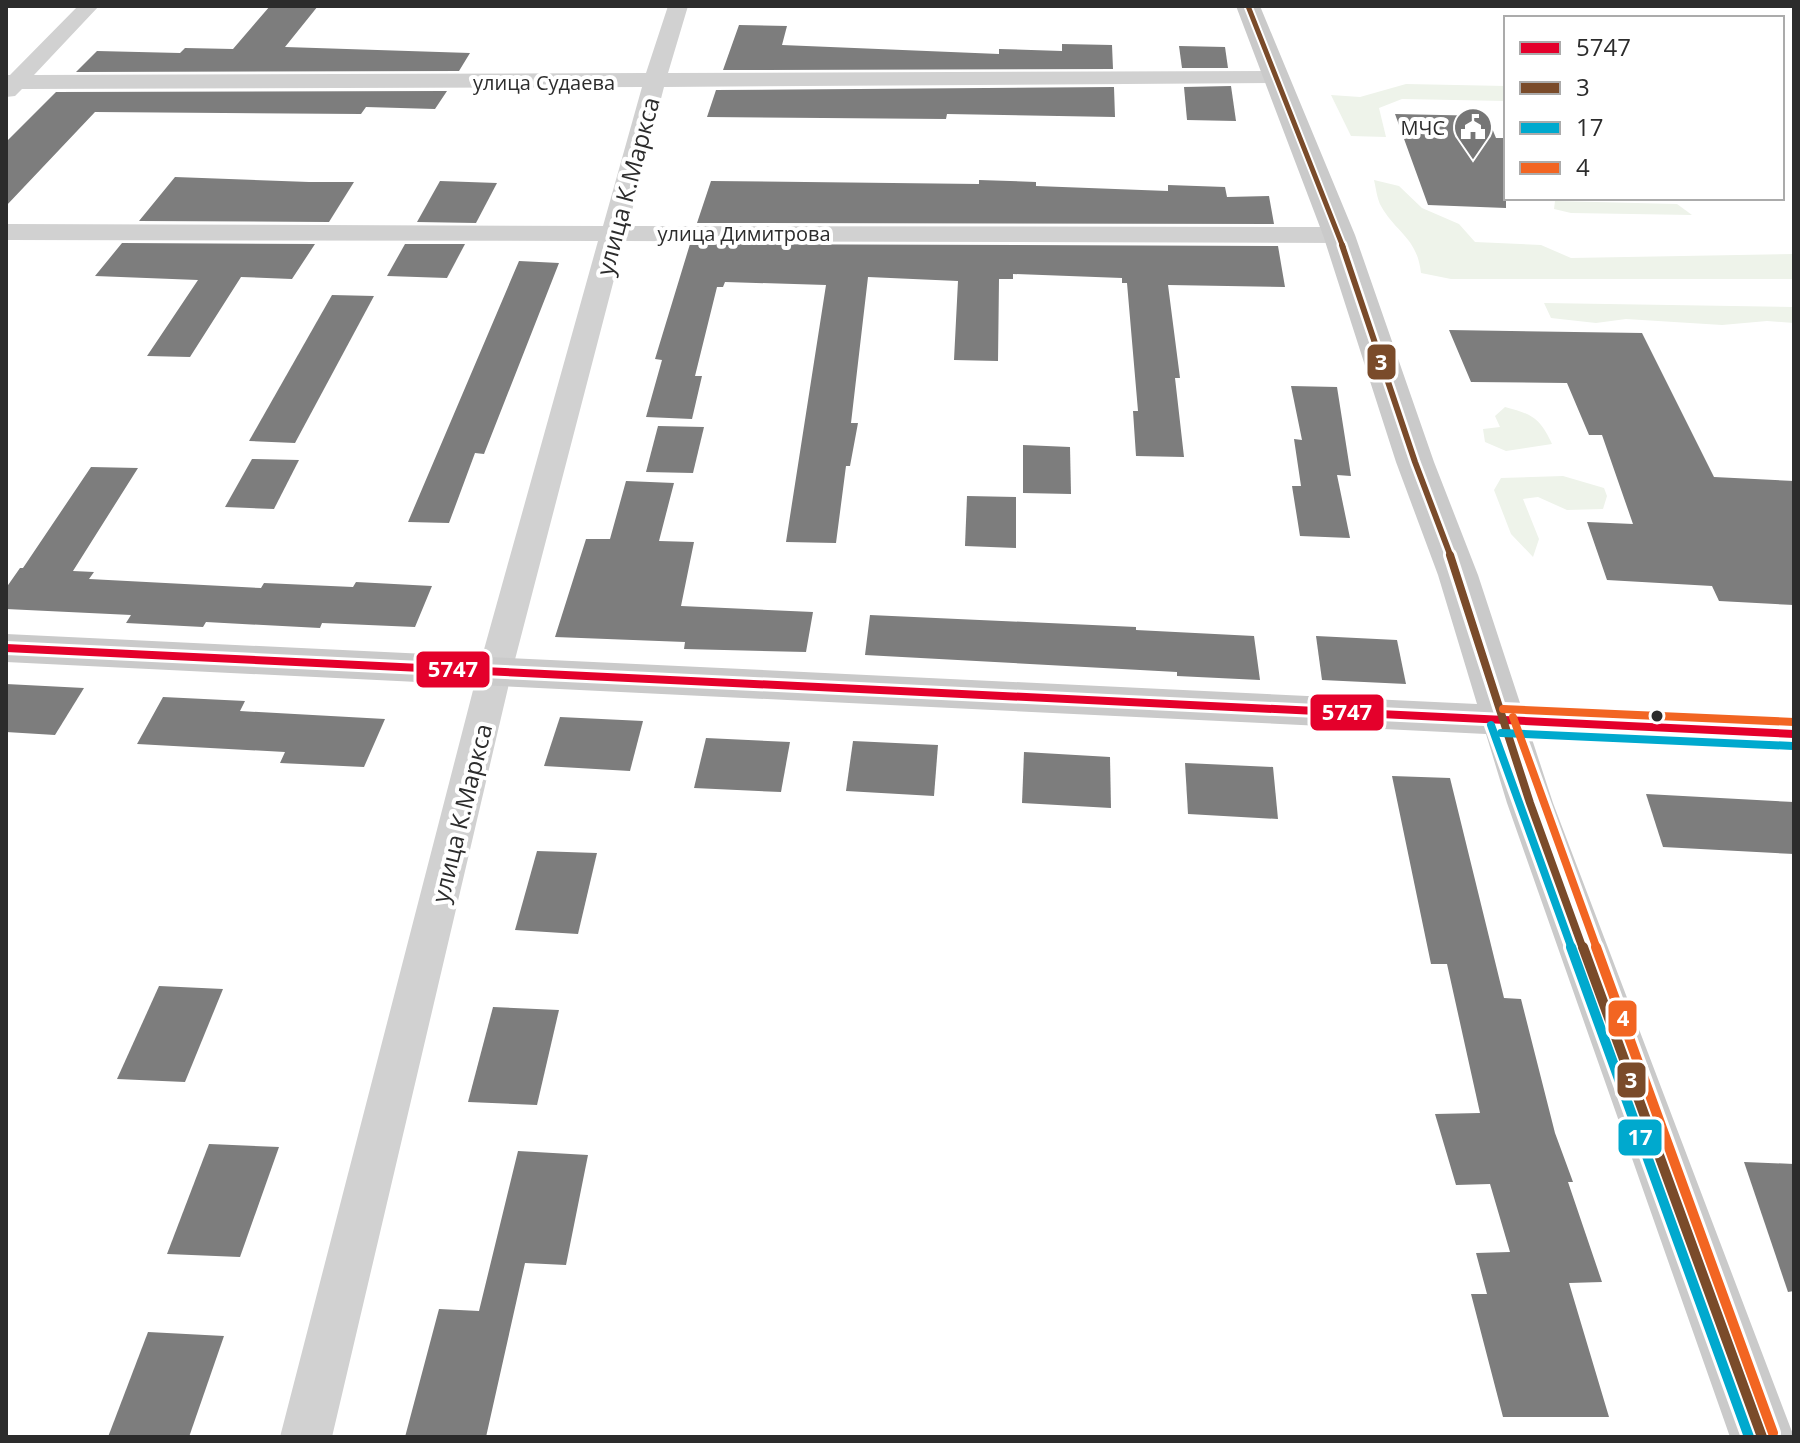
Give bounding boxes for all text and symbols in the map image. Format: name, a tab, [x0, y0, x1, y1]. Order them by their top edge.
legend	[1504, 16, 1784, 200]
text: 5747	[1576, 30, 1631, 63]
street label: улица Судаева	[473, 69, 615, 96]
text: 3	[1576, 70, 1590, 103]
street label: улица К.Маркса	[587, 93, 667, 279]
public building icon: МЧС	[1452, 106, 1494, 161]
text: 17	[1576, 110, 1603, 143]
place label: МЧС	[1401, 114, 1445, 141]
text: 4	[1576, 150, 1590, 183]
street label: улица Димитрова	[657, 220, 831, 247]
line badge: 3	[1366, 343, 1397, 381]
text: 3	[1375, 346, 1387, 376]
line badge: 5747	[415, 650, 491, 689]
text: 5747	[428, 653, 478, 683]
line badge: 5747	[1309, 693, 1385, 732]
text: 5747	[1322, 696, 1372, 726]
unlabelled marker	[1649, 708, 1665, 724]
street label: улица К.Маркса	[423, 720, 499, 906]
line badge: 4	[1607, 999, 1638, 1038]
text: 4	[1617, 1002, 1630, 1032]
line badge: 3	[1616, 1061, 1647, 1099]
text: 3	[1625, 1064, 1637, 1094]
line badge: 17	[1617, 1118, 1663, 1157]
text: 17	[1627, 1121, 1653, 1151]

